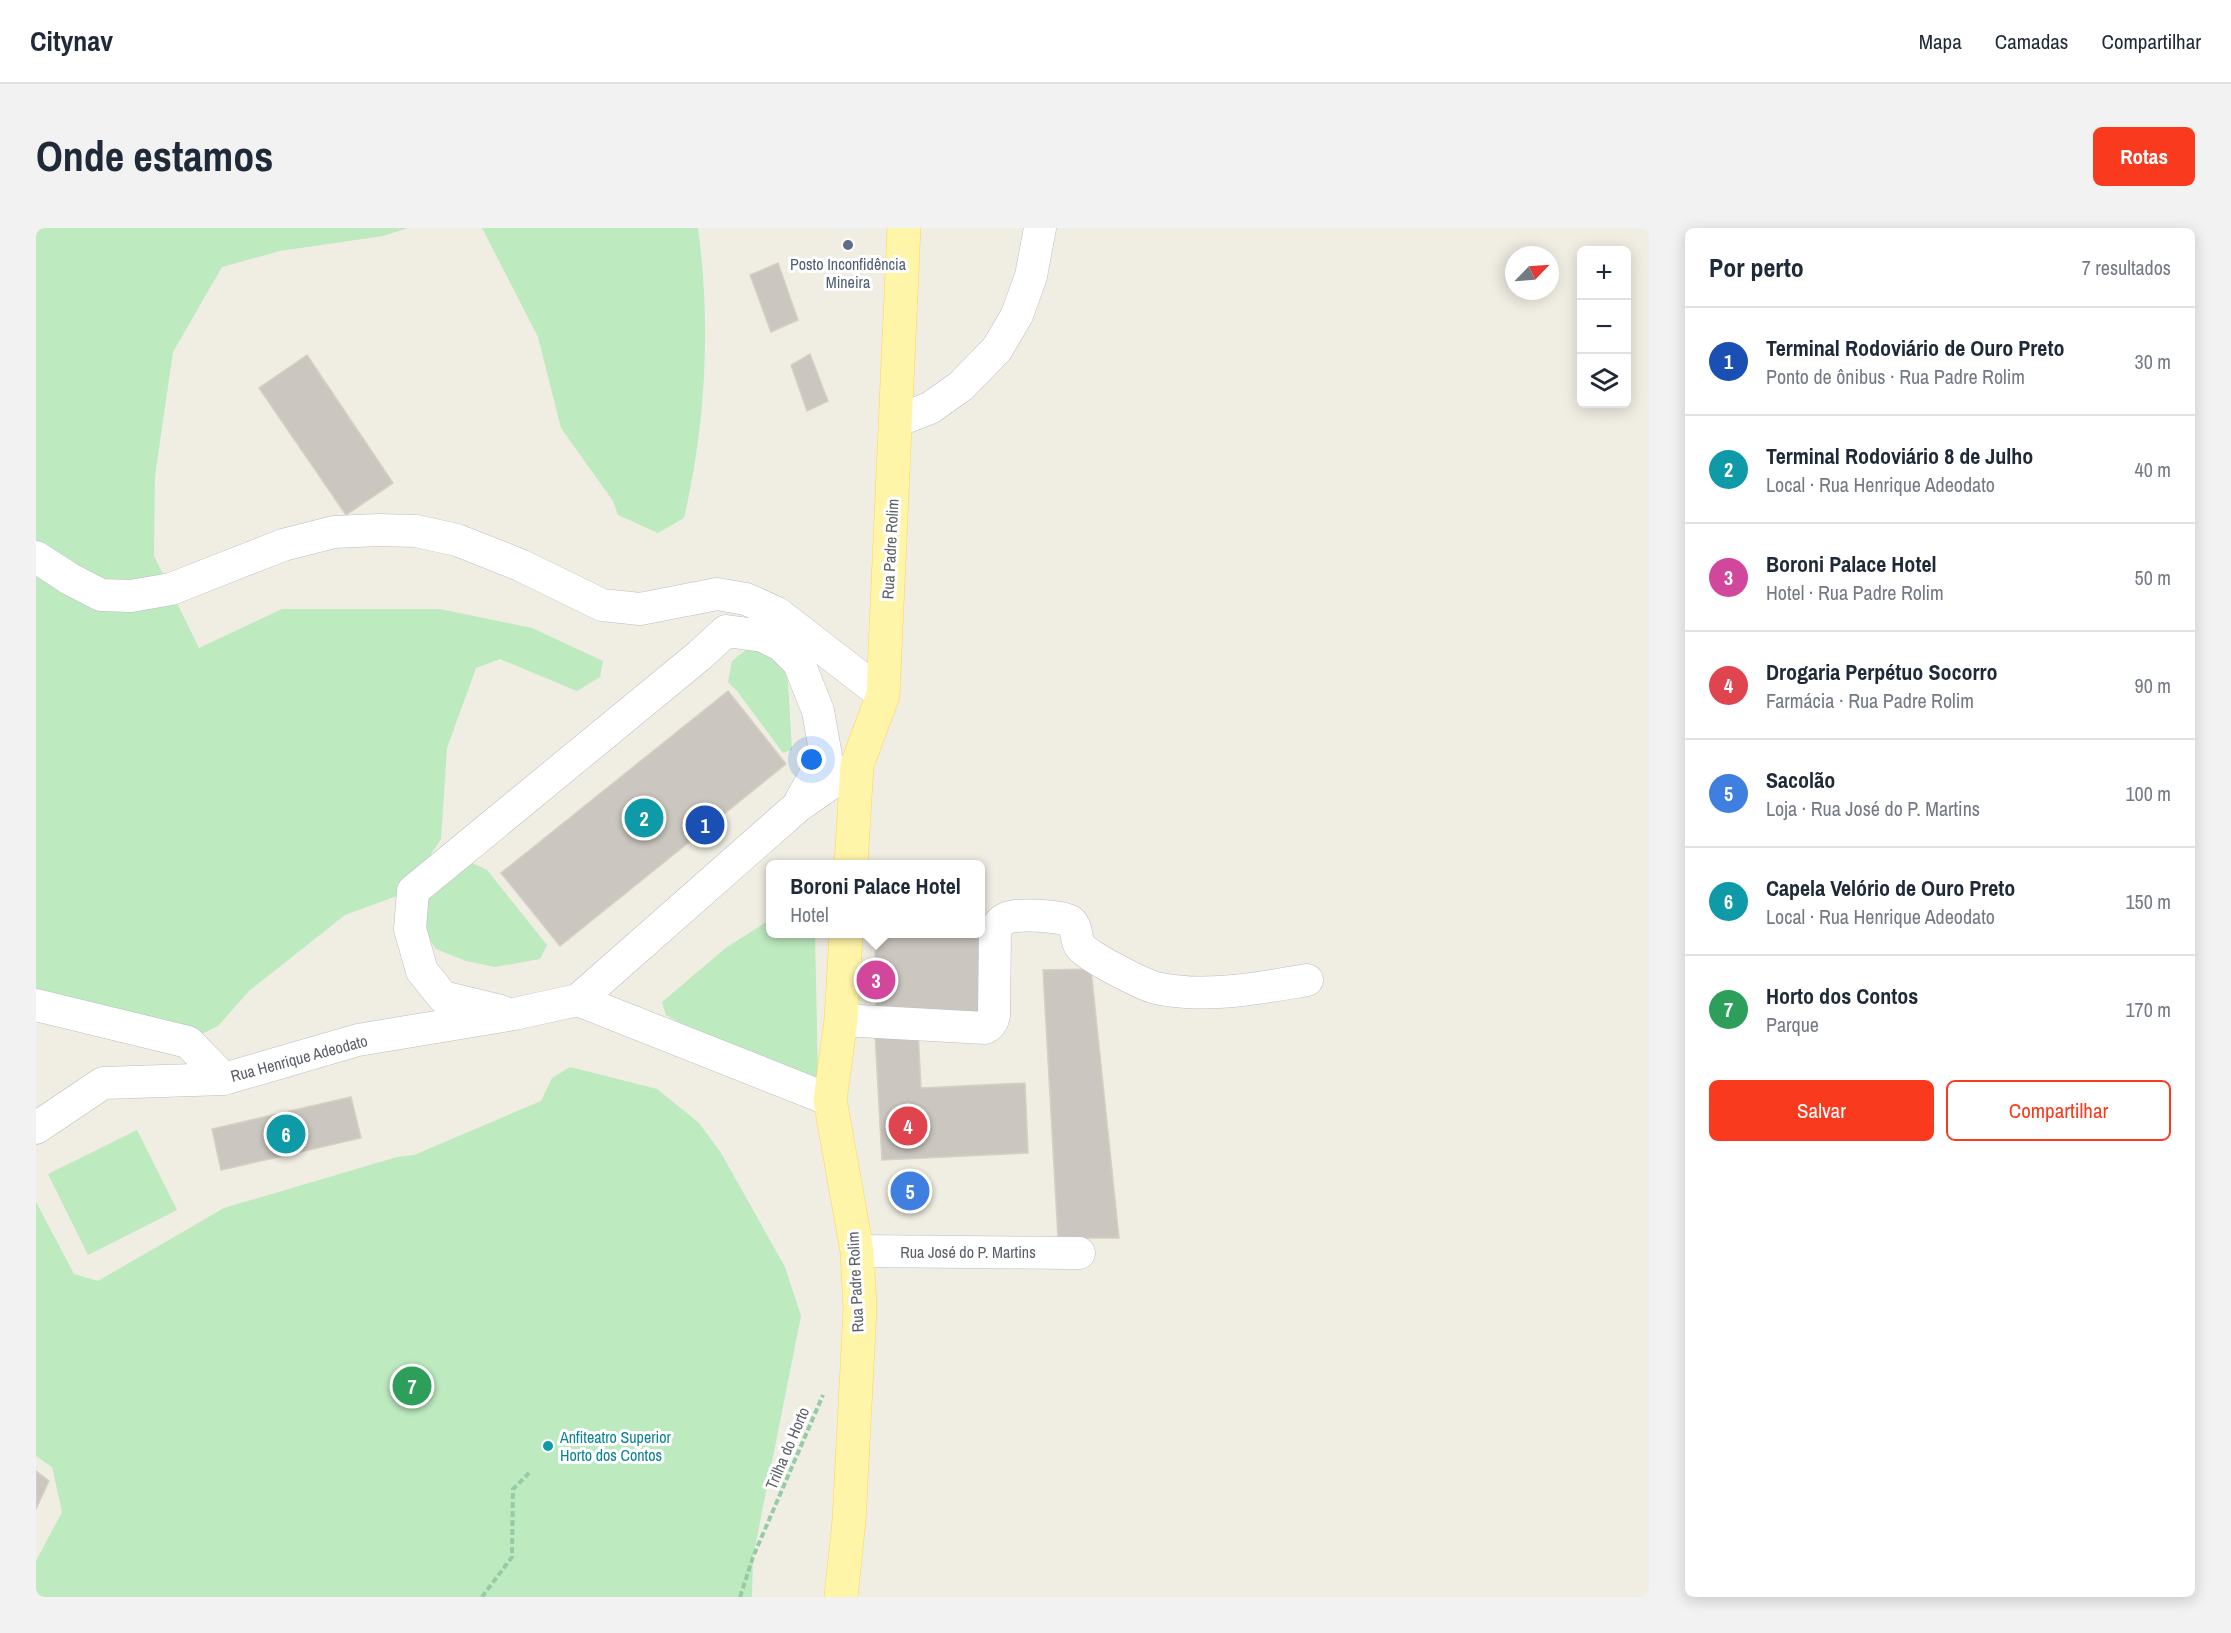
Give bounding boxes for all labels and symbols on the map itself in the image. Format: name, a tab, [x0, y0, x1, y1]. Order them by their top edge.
marker: Posto Inconfidência Mineira	[841, 238, 855, 252]
north arrow	[1505, 246, 1559, 300]
place label: Posto Inconfidência Mineira	[790, 253, 907, 293]
street label: Rua Padre Rolim	[876, 498, 904, 600]
your location	[797, 745, 826, 774]
pin: 2	[624, 796, 664, 840]
pin: 1	[686, 802, 724, 848]
pin: 3	[856, 958, 896, 1002]
street label: Rua Henrique Adeodato	[228, 1029, 370, 1087]
pin: 4	[888, 1104, 928, 1148]
pin: 6	[266, 1112, 306, 1156]
pin: 5	[890, 1168, 930, 1214]
street label: Rua Padre Rolim	[841, 1231, 869, 1333]
street label: Rua José do P. Martins	[900, 1241, 1036, 1263]
pin: 7	[392, 1364, 431, 1408]
street label: Trilha do Horto	[760, 1404, 814, 1492]
place label: Anfiteatro Superior Horto dos Contos	[559, 1426, 671, 1466]
marker: Anfiteatro Superior Horto dos Contos	[541, 1439, 555, 1453]

